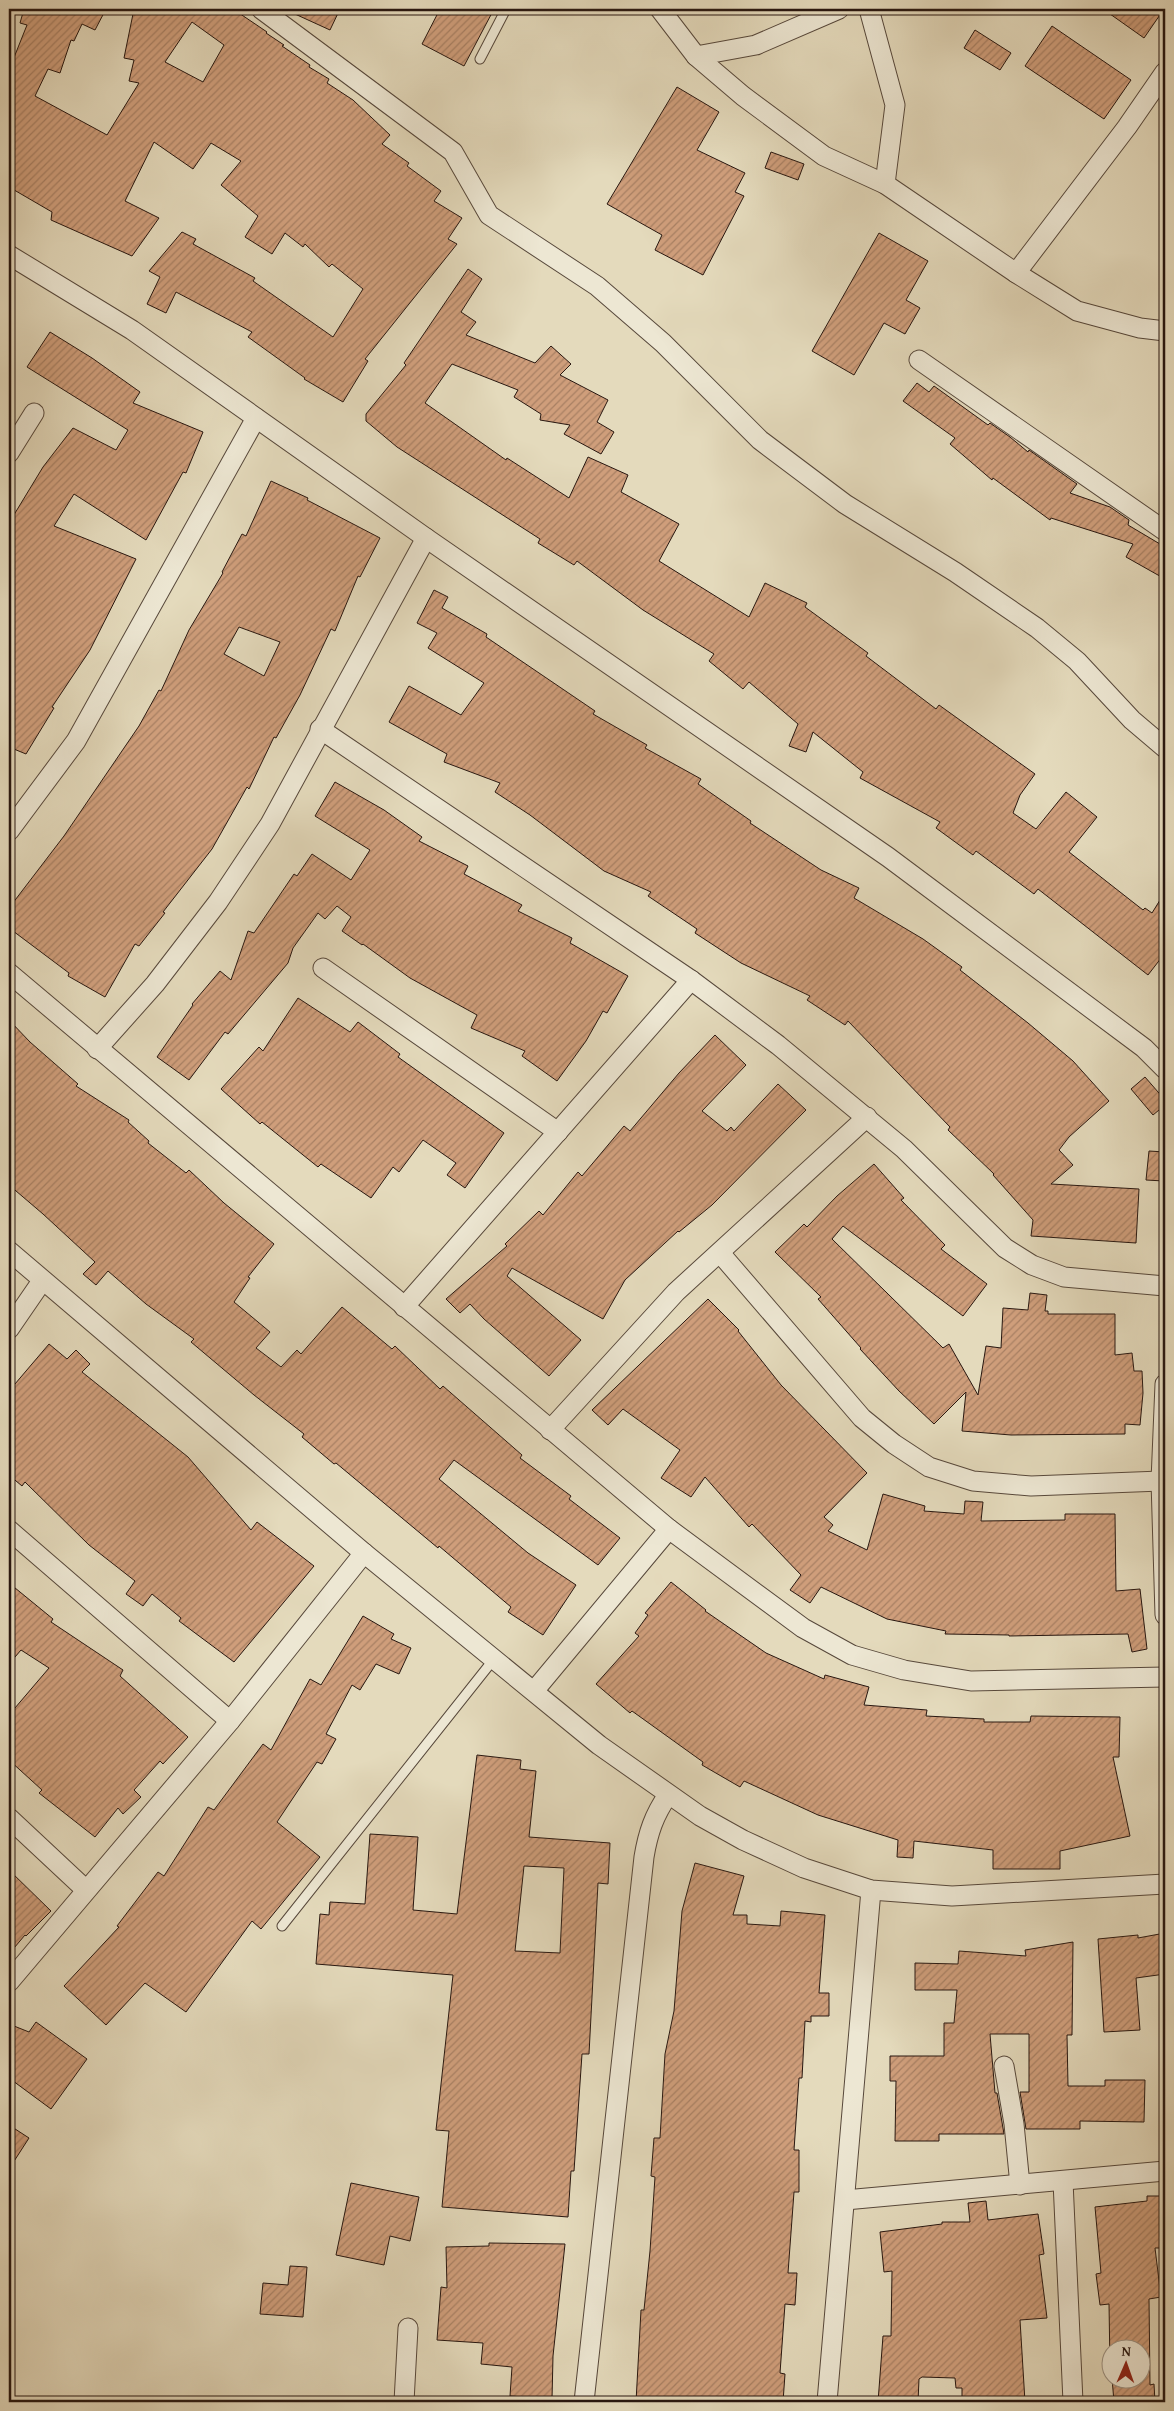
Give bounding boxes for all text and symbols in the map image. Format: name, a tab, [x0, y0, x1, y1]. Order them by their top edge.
north arrow	[1102, 2338, 1152, 2388]
text: N	[1121, 2341, 1132, 2361]

